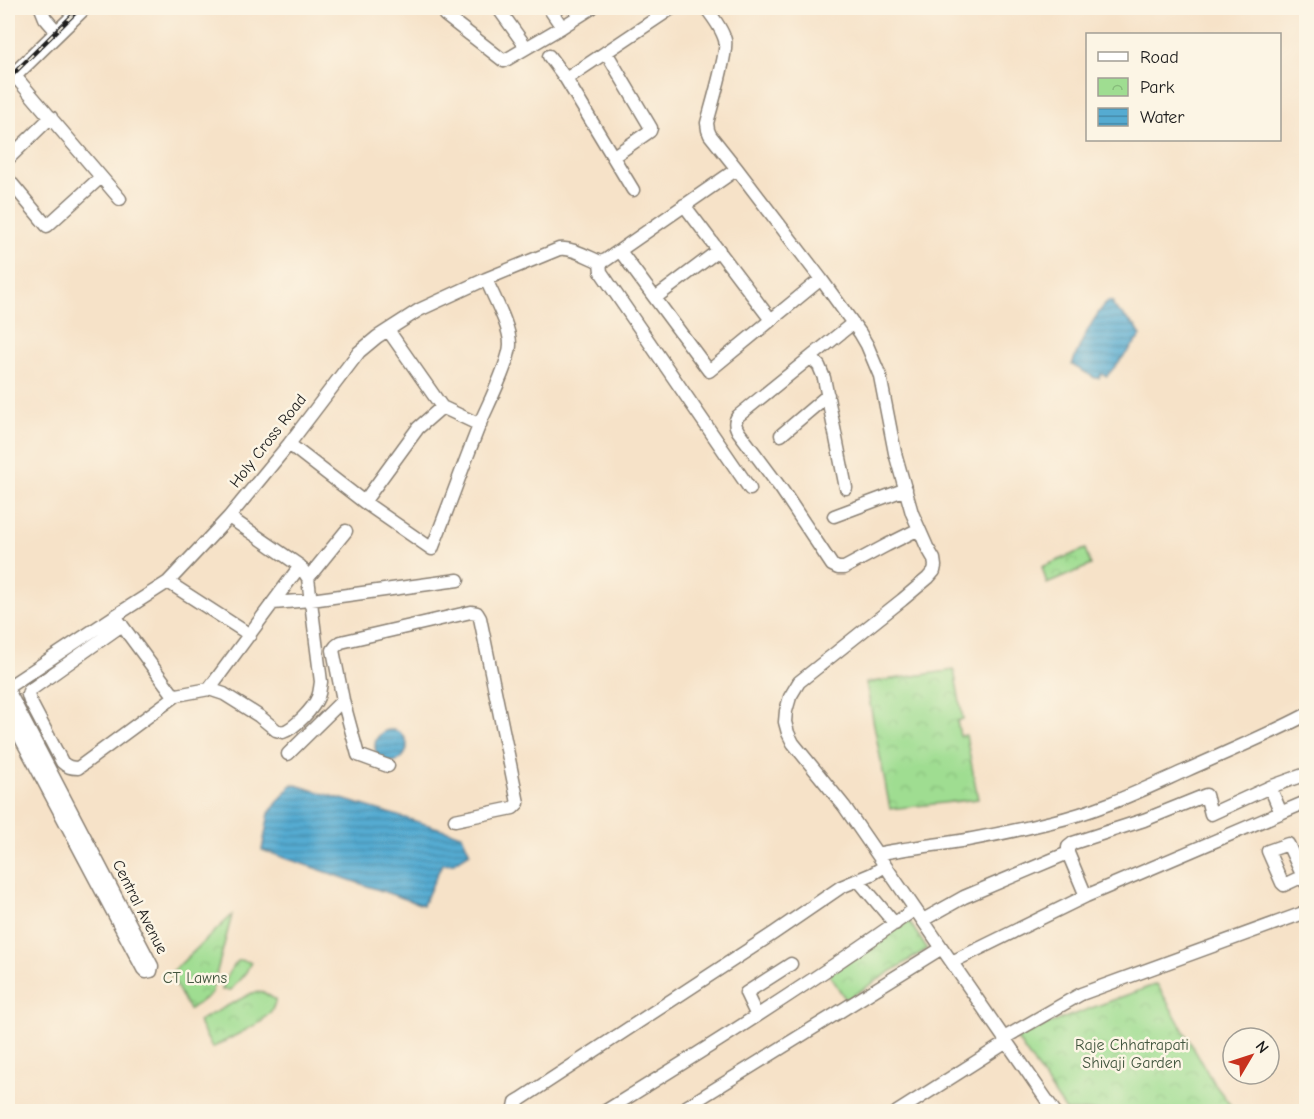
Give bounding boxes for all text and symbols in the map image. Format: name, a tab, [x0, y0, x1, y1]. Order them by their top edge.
legend	[1086, 33, 1281, 141]
text: Road	[1140, 47, 1179, 68]
text: Park	[1140, 77, 1175, 98]
text: Water	[1140, 107, 1185, 128]
street label: Holy Cross Road	[226, 391, 310, 491]
street label: Central Avenue	[109, 857, 171, 957]
park label: CT Lawns	[163, 969, 228, 987]
north arrow	[1221, 1026, 1281, 1086]
park label: Raje Chhatrapati Shivaji Garden	[1075, 1036, 1189, 1072]
text: N	[1252, 1037, 1272, 1057]

